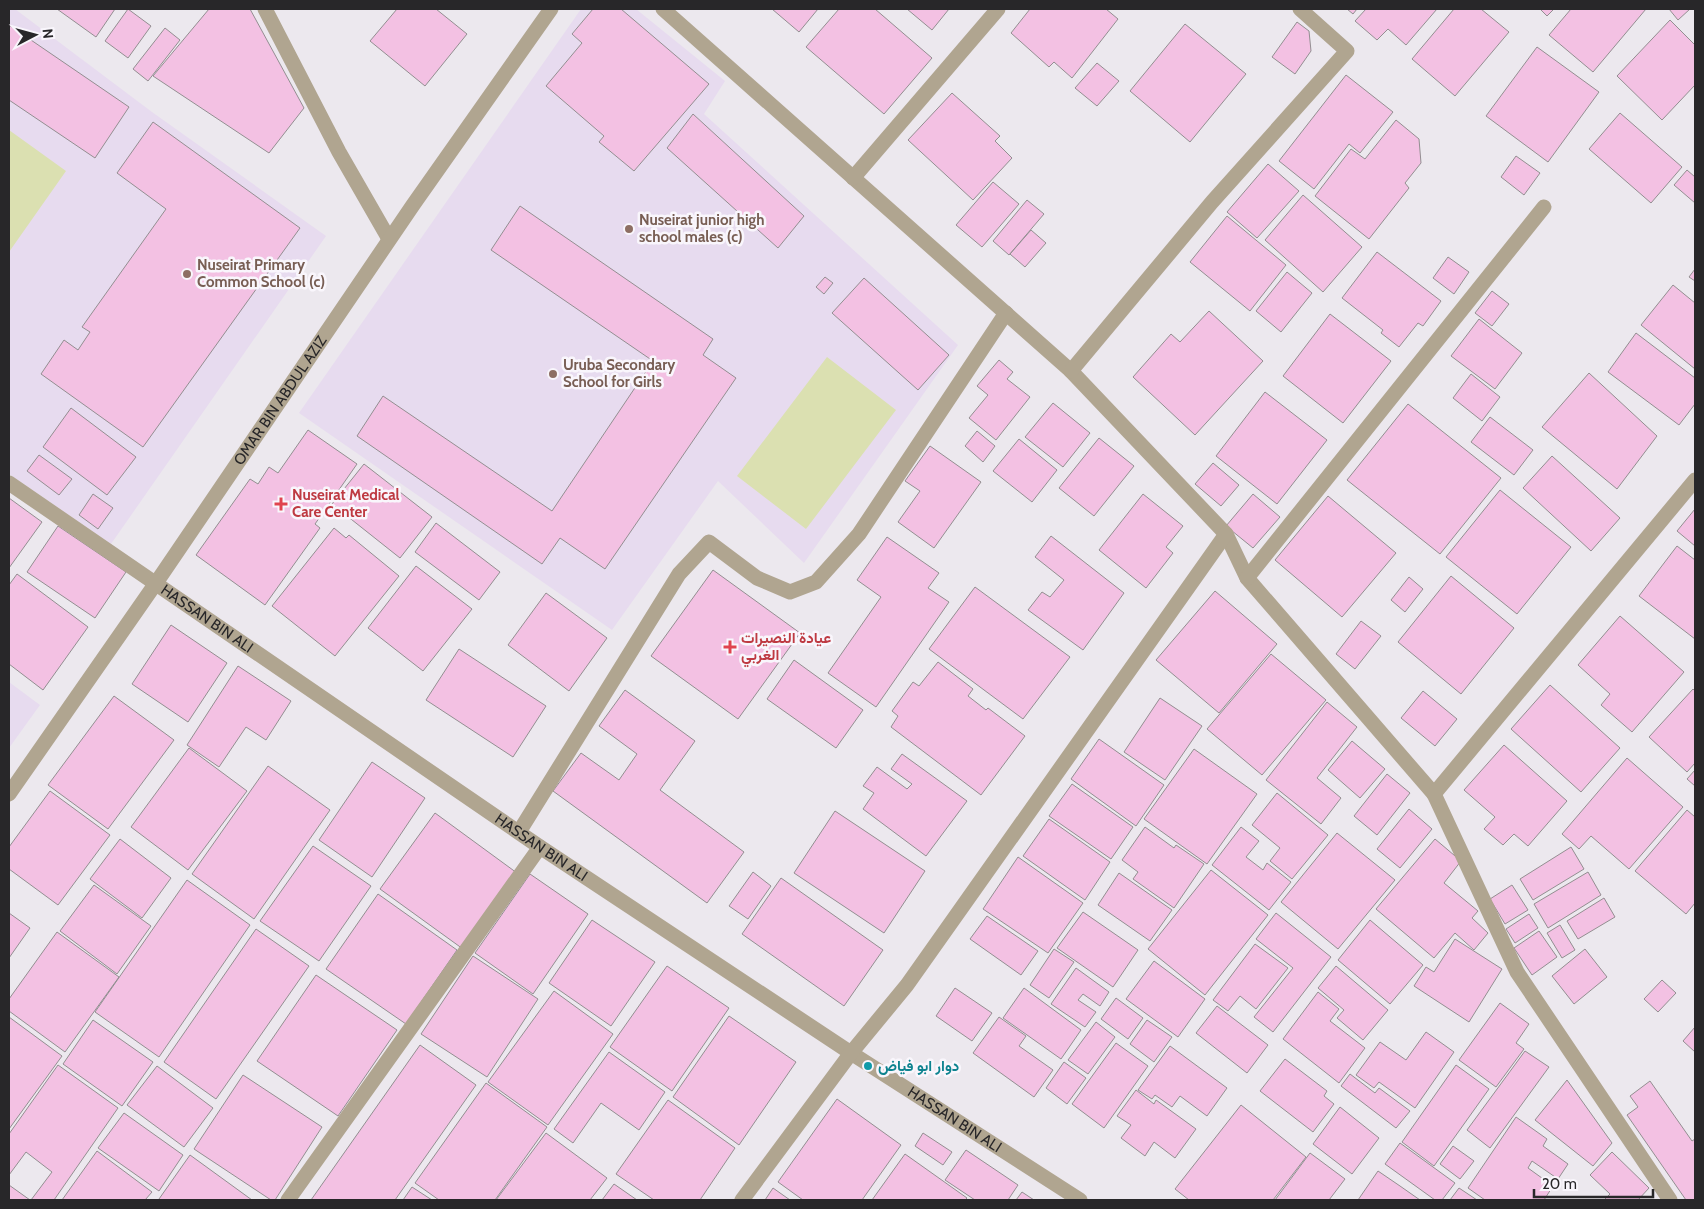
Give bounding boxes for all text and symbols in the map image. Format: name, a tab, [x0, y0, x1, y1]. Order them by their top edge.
north arrow	[10, 10, 60, 60]
text: N	[38, 28, 57, 40]
place label: Nuseirat junior high school males (c)	[639, 211, 764, 246]
marker: Nuseirat junior high school males (c)	[623, 223, 635, 235]
place label: Nuseirat Primary Common School (c)	[197, 256, 325, 291]
marker: Nuseirat Primary Common School (c)	[181, 268, 193, 280]
street label: OMAR BIN ABDUL AZIZ	[230, 332, 331, 469]
place label: Uruba Secondary School for Girls	[563, 356, 676, 391]
marker: Uruba Secondary School for Girls	[547, 368, 559, 380]
place label: Nuseirat Medical Care Center	[292, 486, 400, 521]
marker: Nuseirat Medical Care Center	[274, 497, 288, 511]
street label: HASSAN BIN ALI	[157, 581, 257, 657]
place label: عيادة النصيرات الغربي	[741, 629, 831, 668]
marker: عيادة النصيرات الغربي	[723, 640, 737, 654]
street label: HASSAN BIN ALI	[491, 810, 591, 885]
place label: دوار ابو فياض	[878, 1057, 959, 1075]
marker: دوار ابو فياض	[862, 1060, 874, 1072]
street label: HASSAN BIN ALI	[904, 1083, 1005, 1156]
scale bar	[1534, 1166, 1653, 1198]
text: 20 m	[1542, 1175, 1577, 1193]

